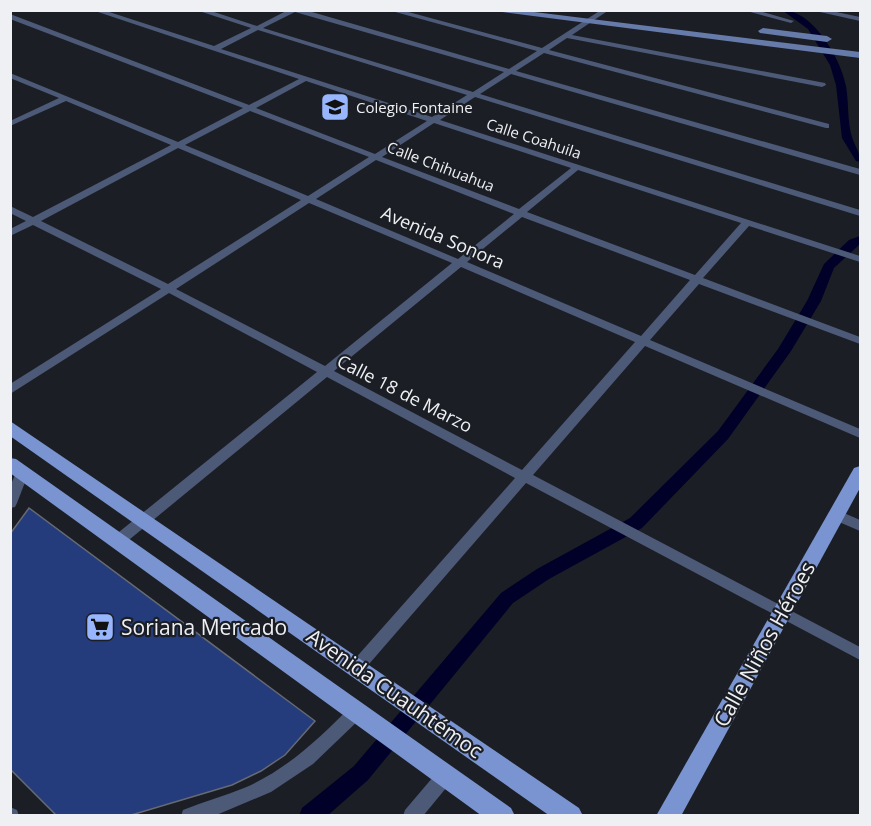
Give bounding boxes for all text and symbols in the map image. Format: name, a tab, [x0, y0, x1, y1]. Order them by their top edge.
school or university icon: Colegio Fontaine	[319, 91, 351, 123]
place label: Colegio Fontaine	[356, 97, 473, 117]
street label: Calle Coahuila	[484, 113, 584, 163]
street label: Calle Chihuahua	[384, 136, 498, 196]
street label: Avenida Sonora	[378, 200, 508, 274]
street label: Calle 18 de Marzo	[333, 348, 477, 438]
street label: Calle Niños Héroes	[707, 556, 821, 732]
supermarket icon: Soriana Mercado	[84, 611, 116, 643]
place label: Soriana Mercado	[121, 613, 287, 641]
street label: Avenida Cuauhtémoc	[302, 622, 488, 764]

